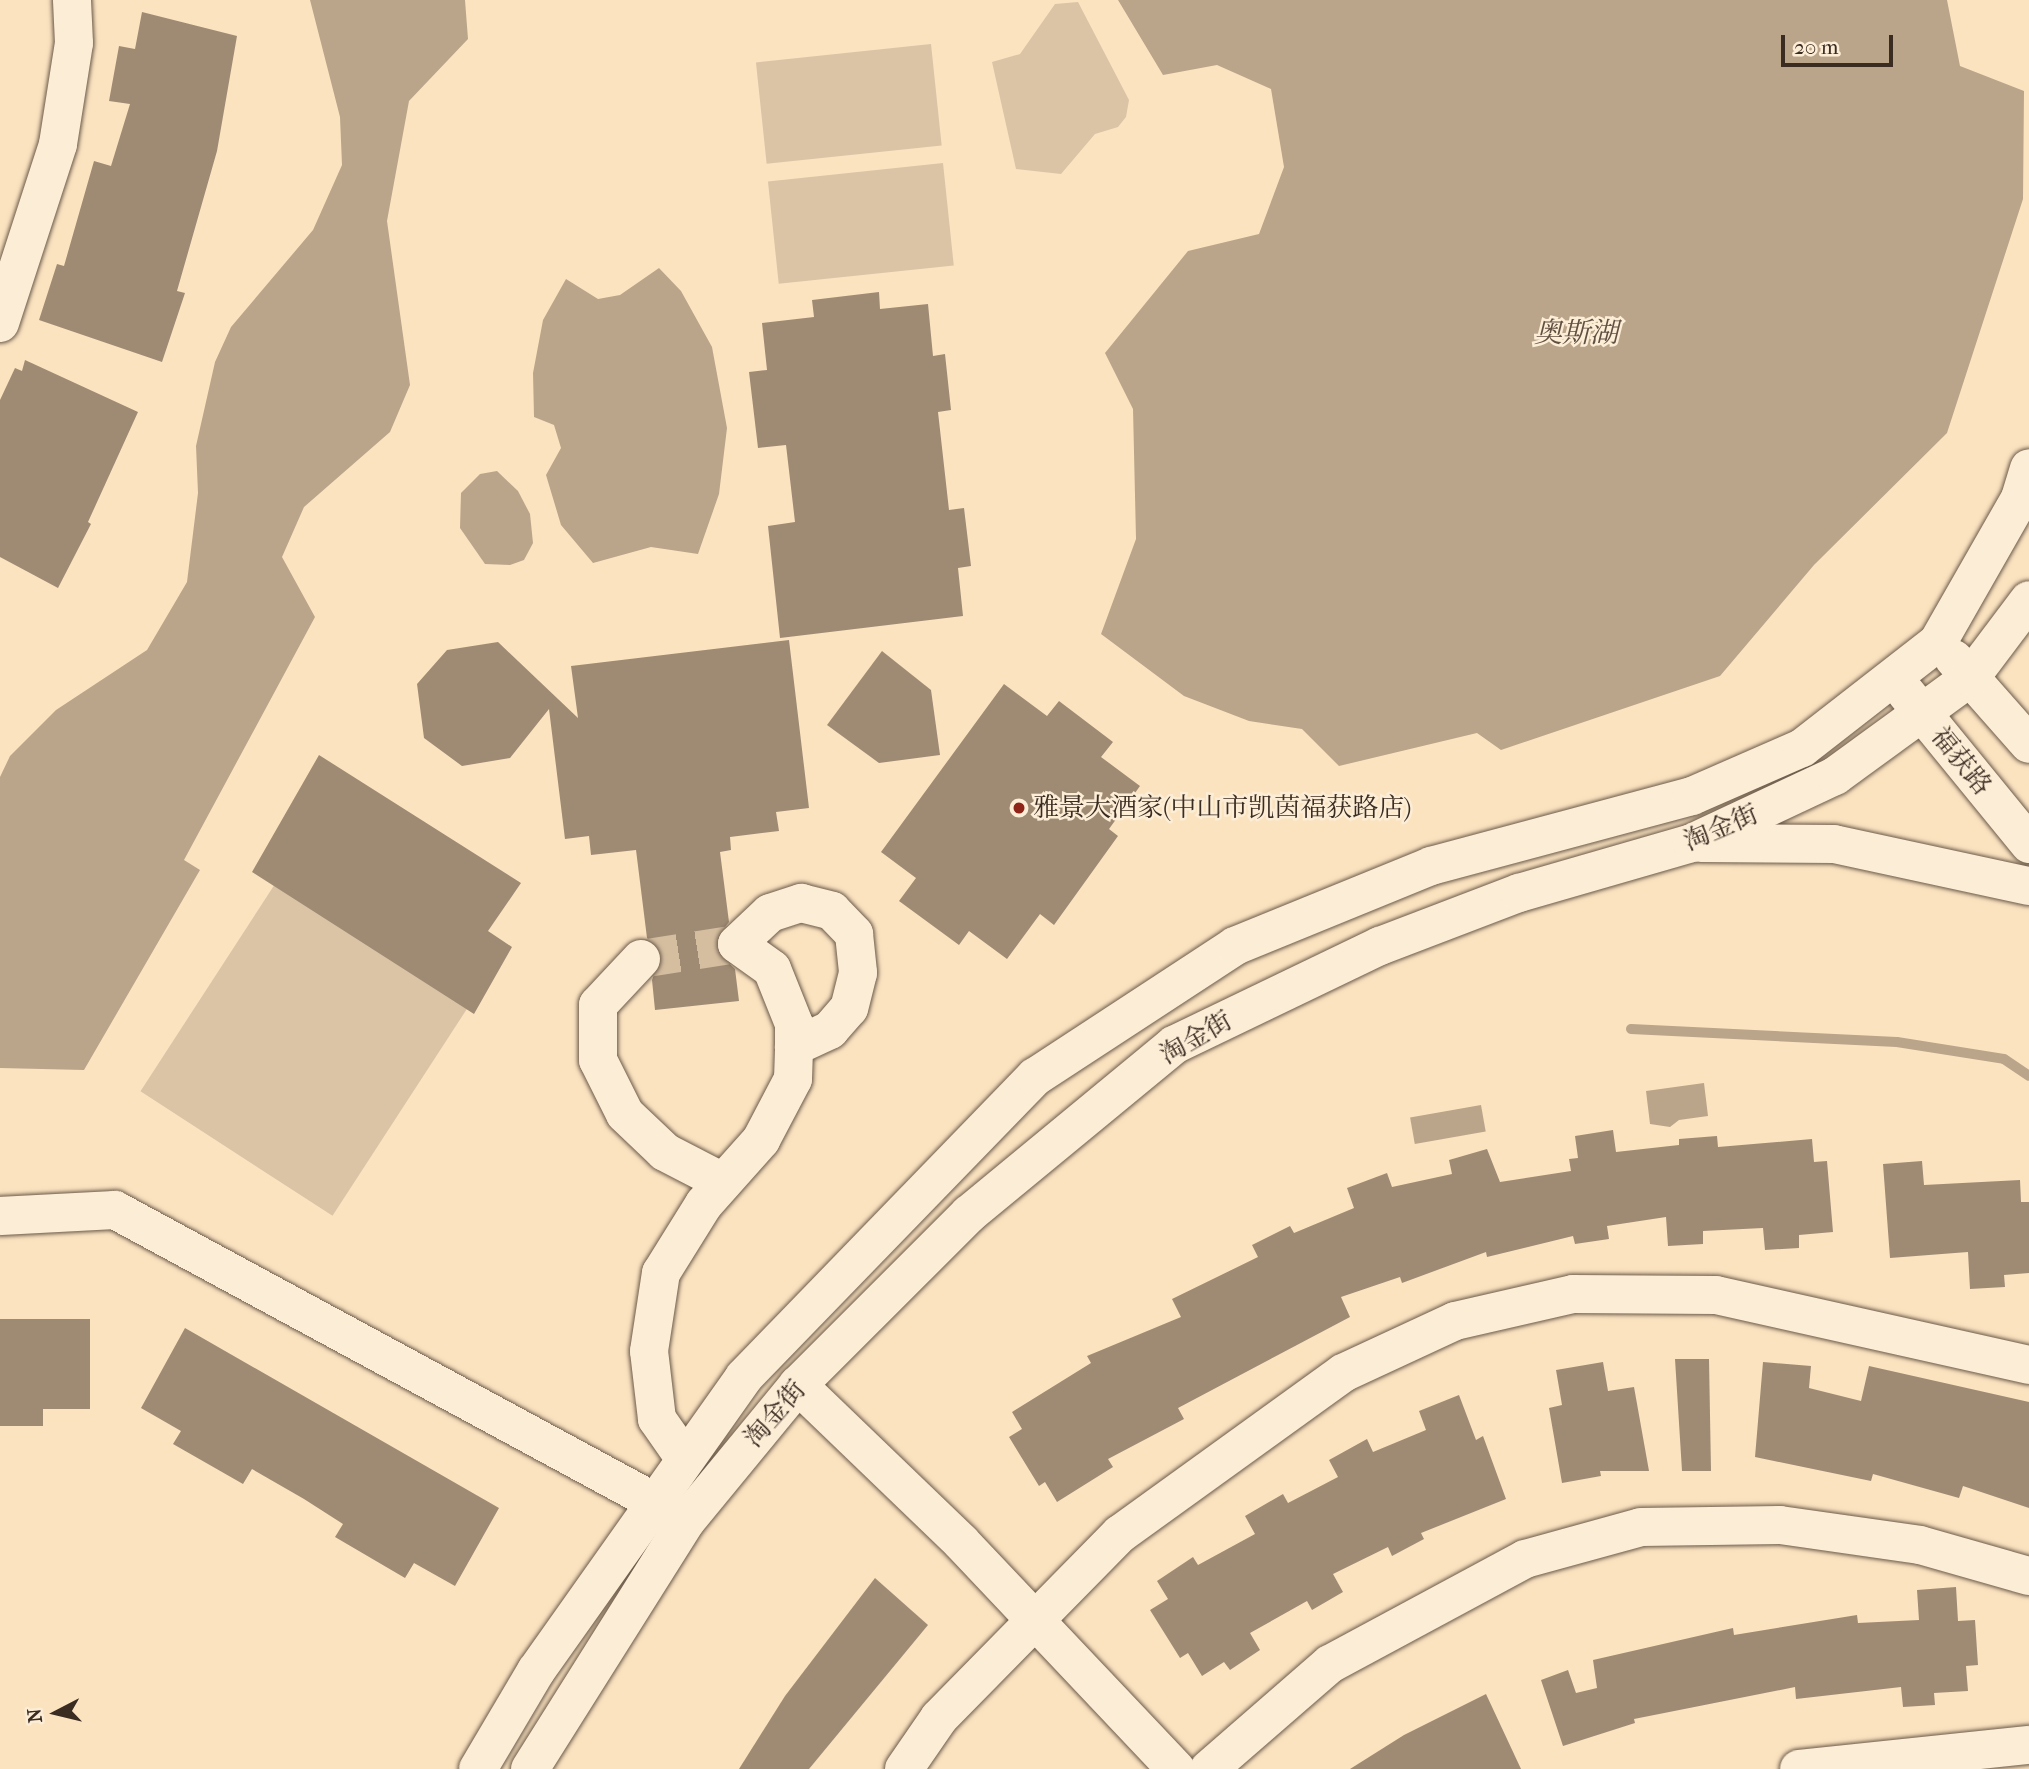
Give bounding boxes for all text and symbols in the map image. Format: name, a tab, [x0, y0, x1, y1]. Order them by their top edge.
scale bar	[1784, 21, 1896, 65]
text: 20 m	[1794, 35, 1838, 59]
water label: 奥斯湖	[1534, 316, 1618, 350]
street label: 福获路	[1924, 721, 1998, 801]
place label: 雅景大酒家(中山市凯茵福获路店)	[1033, 792, 1411, 824]
street label: 淘金街	[1679, 798, 1763, 858]
marker: 雅景大酒家(中山市凯茵福获路店)	[1011, 800, 1027, 816]
street label: 淘金街	[1154, 1005, 1238, 1071]
street label: 淘金街	[738, 1374, 812, 1454]
north arrow	[21, 1678, 91, 1748]
text: N	[23, 1707, 47, 1724]

